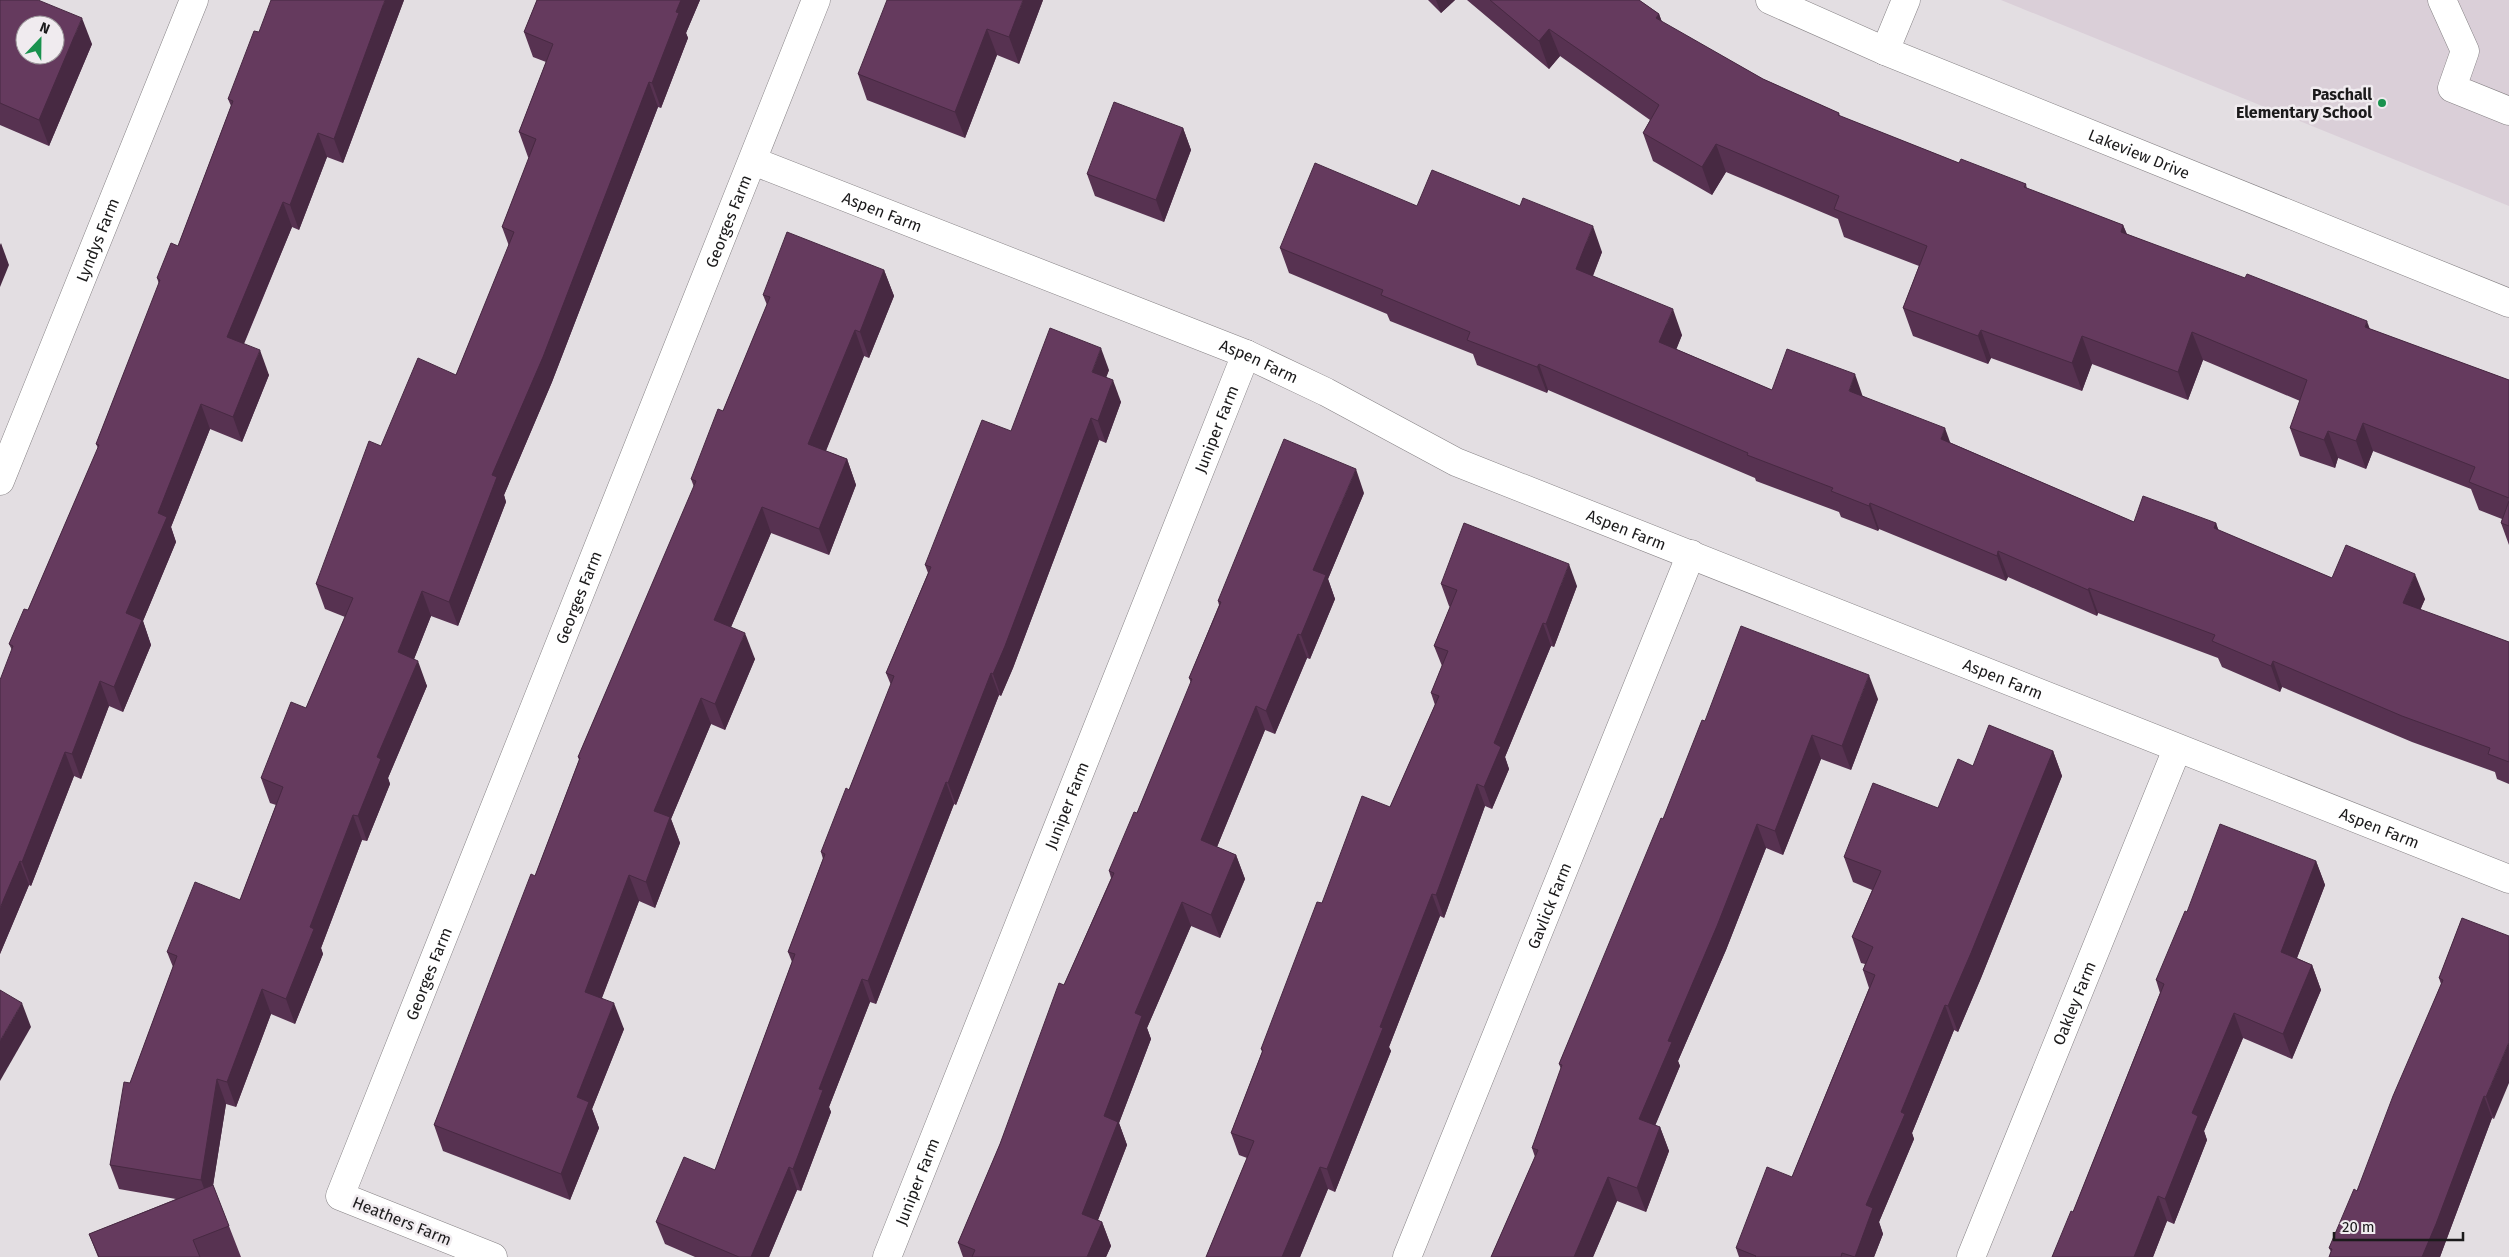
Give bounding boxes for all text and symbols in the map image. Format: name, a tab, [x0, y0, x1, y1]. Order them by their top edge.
north arrow	[15, 15, 65, 65]
text: N	[37, 19, 52, 38]
place label: Paschall Elementary School	[2236, 85, 2372, 122]
marker: Paschall Elementary School	[2376, 97, 2388, 109]
street label: Lakeview Drive	[2086, 125, 2193, 183]
street label: Georges Farm	[701, 172, 755, 270]
street label: Aspen Farm	[840, 188, 925, 236]
street label: Lyndys Farm	[72, 195, 123, 285]
street label: Aspen Farm	[1217, 335, 1301, 387]
street label: Juniper Farm	[1190, 383, 1242, 475]
street label: Aspen Farm	[1584, 505, 1669, 554]
street label: Georges Farm	[551, 548, 605, 647]
street label: Aspen Farm	[1960, 654, 2046, 703]
street label: Juniper Farm	[1041, 759, 1092, 852]
street label: Aspen Farm	[2337, 803, 2422, 852]
street label: Gavlick Farm	[1523, 860, 1575, 951]
street label: Georges Farm	[401, 925, 455, 1023]
street label: Oakley Farm	[2048, 958, 2099, 1048]
street label: Juniper Farm	[891, 1135, 943, 1228]
street label: Heathers Farm	[350, 1192, 454, 1250]
scale bar	[2334, 1210, 2463, 1242]
text: 20 m	[2342, 1218, 2375, 1236]

